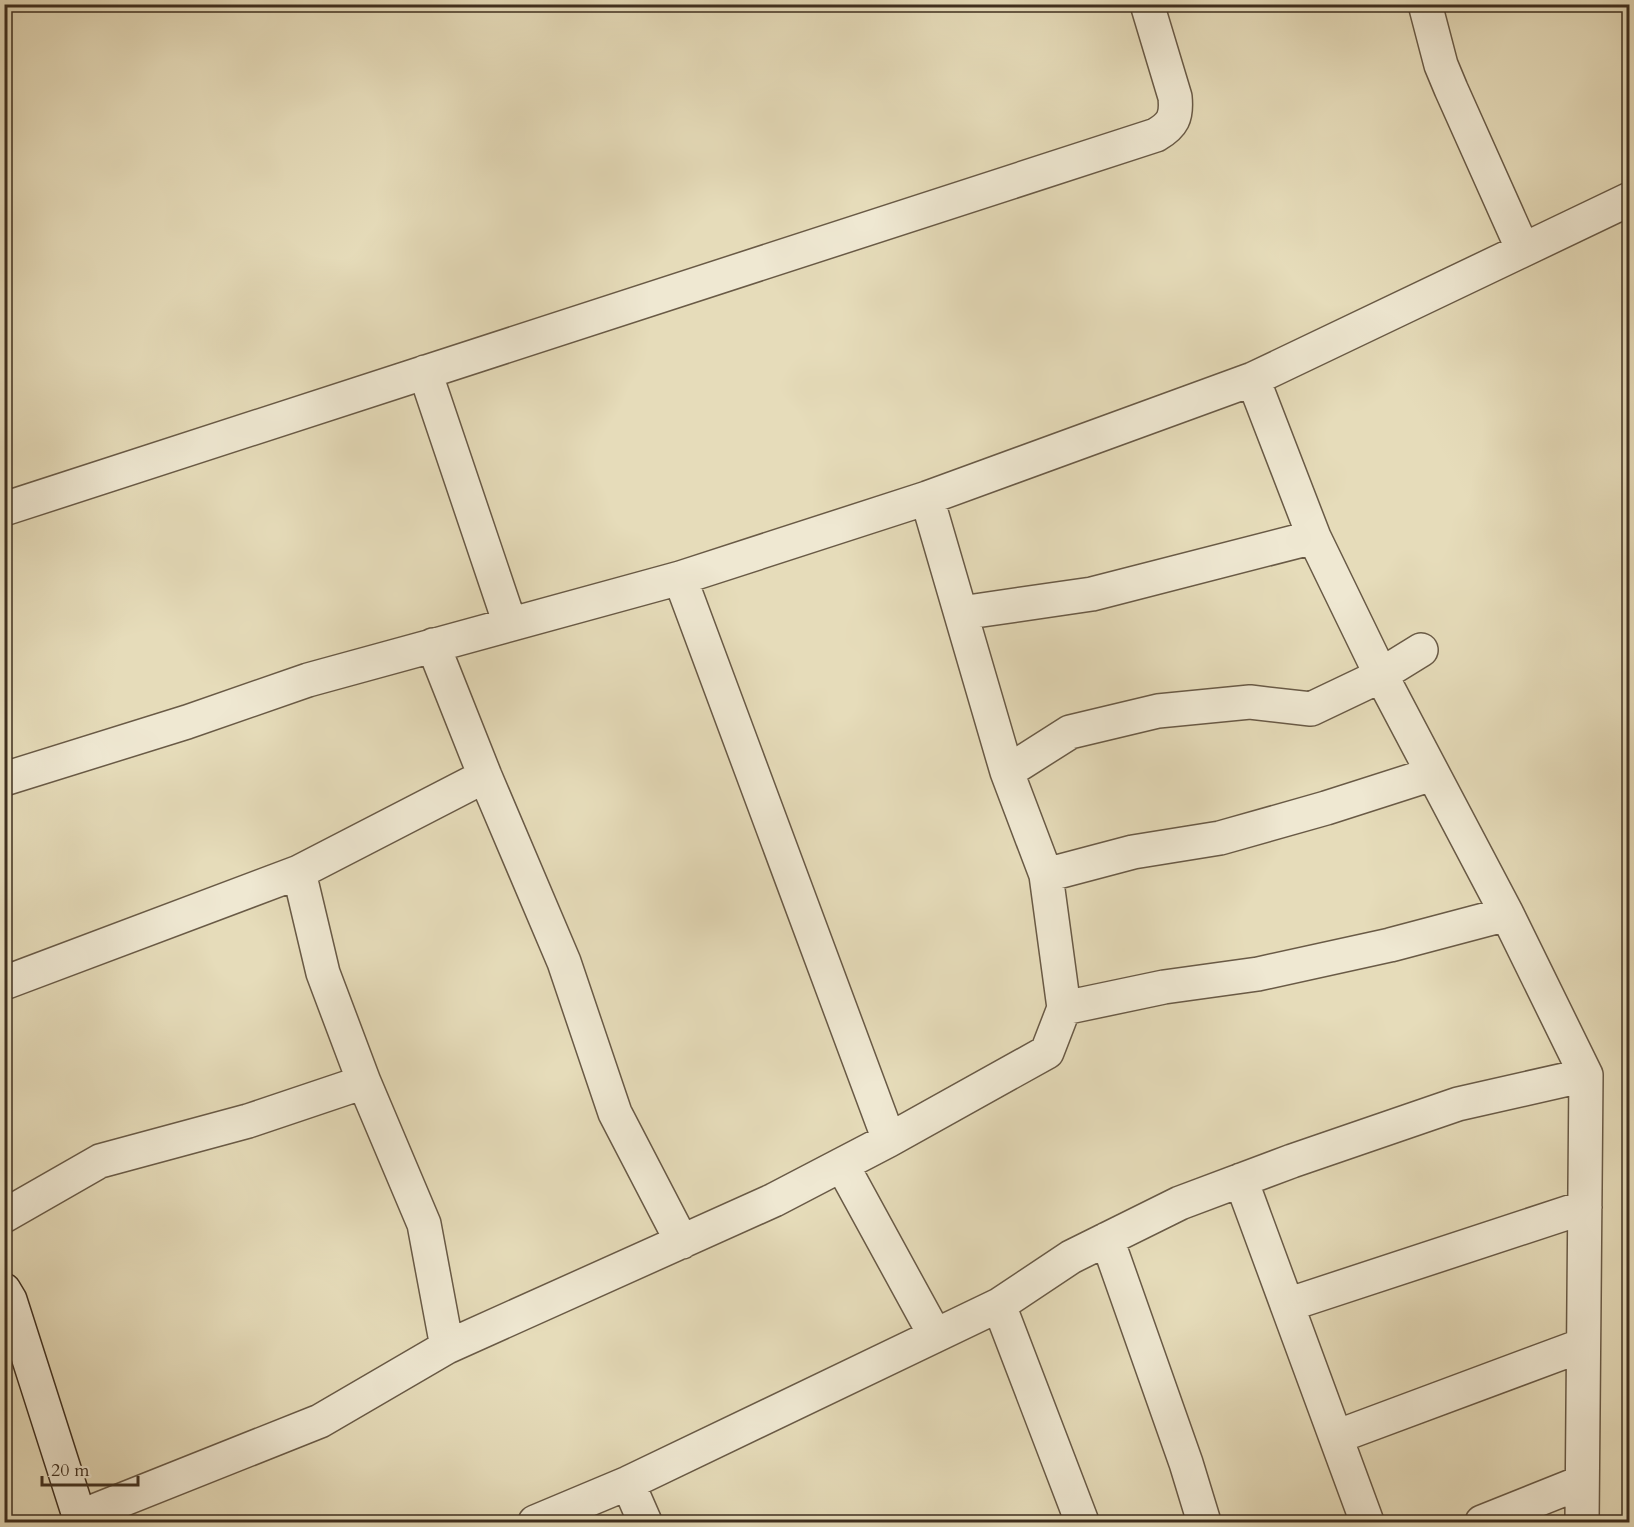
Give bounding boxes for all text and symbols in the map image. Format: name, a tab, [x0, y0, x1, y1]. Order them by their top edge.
scale bar	[42, 1449, 138, 1487]
text: 20 m	[51, 1458, 90, 1483]

